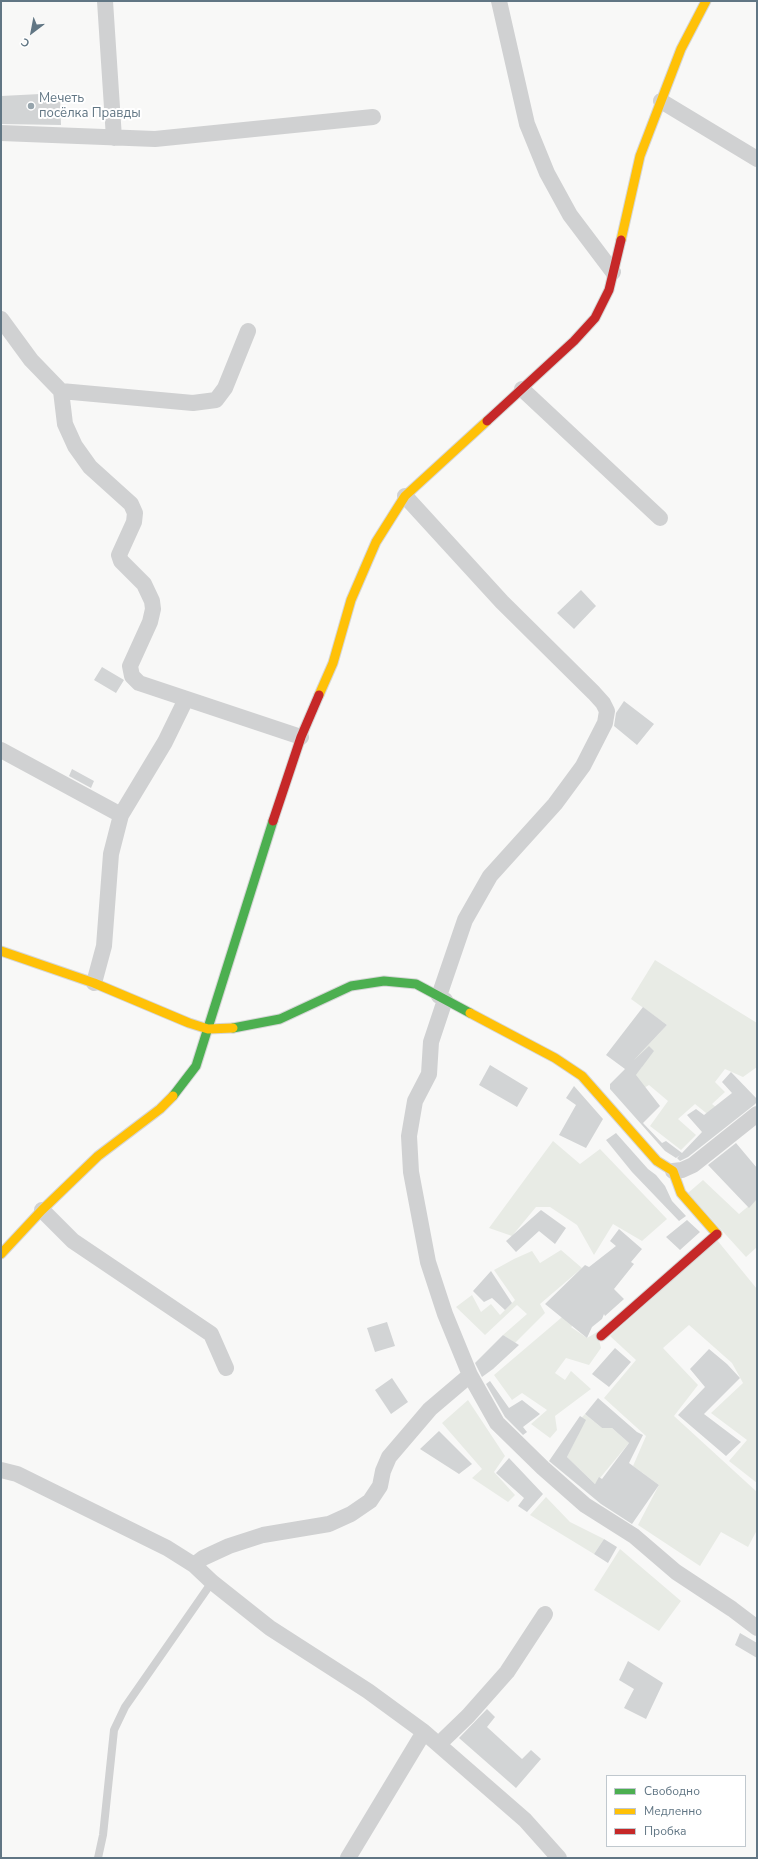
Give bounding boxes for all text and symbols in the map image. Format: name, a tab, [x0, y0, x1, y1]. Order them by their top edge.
north arrow	[12, 12, 52, 52]
text: С	[18, 34, 33, 51]
place label: Мечеть посёлка Правды	[39, 91, 141, 122]
marker: Мечеть посёлка Правды	[26, 101, 36, 111]
legend	[606, 1775, 746, 1847]
text: Свободно	[644, 1783, 700, 1799]
text: Медленно	[644, 1803, 702, 1819]
text: Пробка	[644, 1823, 687, 1839]

